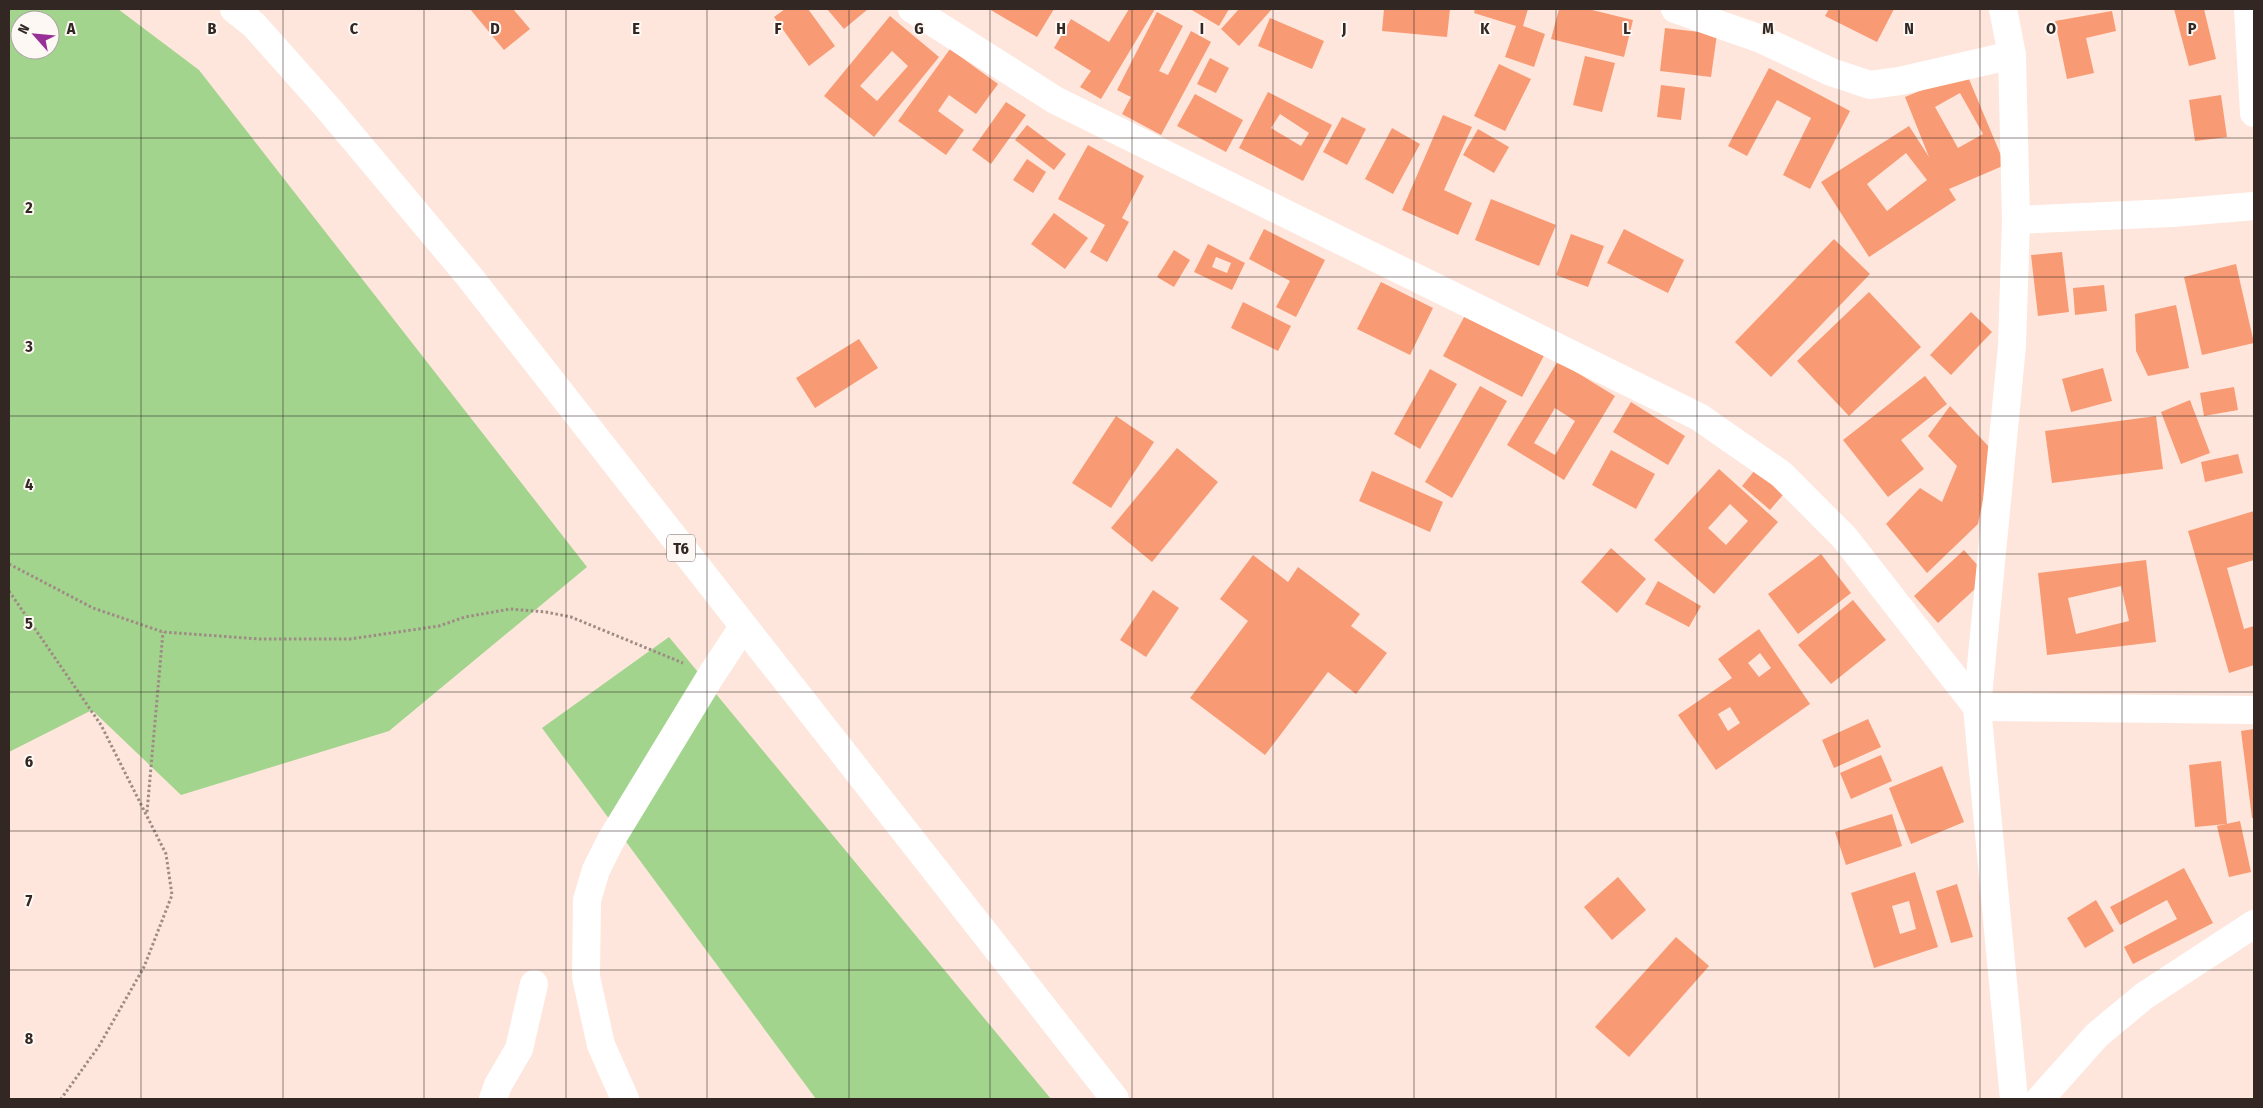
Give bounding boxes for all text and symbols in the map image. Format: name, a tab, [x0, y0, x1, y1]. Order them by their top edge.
north arrow	[10, 10, 60, 60]
text: A	[66, 19, 76, 38]
text: B	[208, 19, 217, 38]
text: C	[350, 19, 359, 38]
text: D	[490, 19, 500, 38]
text: E	[632, 19, 640, 38]
text: F	[774, 19, 782, 38]
text: G	[914, 19, 924, 38]
text: H	[1056, 19, 1066, 38]
text: I	[1200, 19, 1204, 38]
text: J	[1341, 19, 1346, 38]
text: K	[1480, 19, 1490, 38]
text: L	[1623, 19, 1631, 38]
text: M	[1762, 19, 1774, 38]
text: N	[1904, 19, 1914, 38]
text: O	[2046, 19, 2056, 38]
text: P	[2188, 19, 2197, 38]
text: N	[14, 22, 33, 37]
text: 2	[24, 198, 33, 217]
text: 3	[24, 337, 33, 356]
text: 4	[25, 475, 33, 494]
road number: T6	[667, 534, 695, 562]
text: 5	[25, 614, 33, 633]
text: 6	[25, 752, 33, 771]
text: 7	[26, 891, 33, 910]
text: 8	[25, 1029, 34, 1048]

